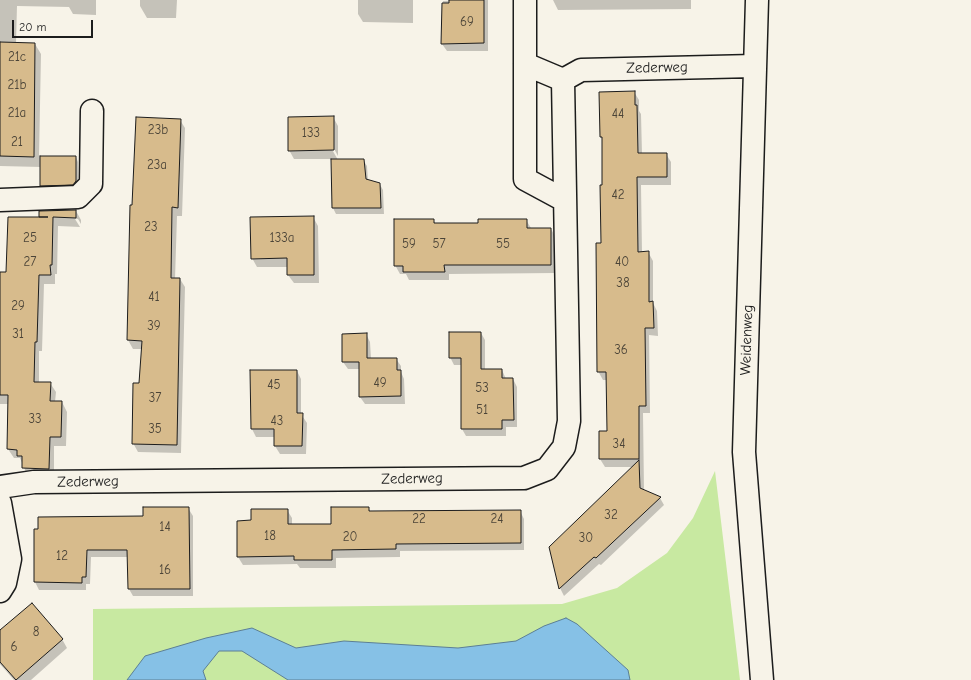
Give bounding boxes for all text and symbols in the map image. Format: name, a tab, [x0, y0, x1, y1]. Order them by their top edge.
scale bar	[14, 12, 95, 38]
house number: 69	[460, 14, 474, 30]
text: 20 m	[19, 20, 47, 34]
house number: 21c	[8, 49, 26, 65]
street label: Zederweg	[626, 58, 688, 78]
house number: 21b	[8, 77, 26, 93]
house number: 21a	[8, 105, 26, 121]
house number: 44	[612, 106, 624, 122]
house number: 23b	[148, 122, 168, 138]
house number: 133	[302, 125, 320, 141]
house number: 21	[11, 134, 23, 150]
house number: 23a	[147, 157, 167, 173]
house number: 42	[611, 187, 625, 203]
house number: 23	[144, 219, 158, 235]
house number: 25	[23, 230, 37, 246]
house number: 133a	[269, 230, 295, 246]
house number: 59	[402, 236, 416, 252]
house number: 57	[432, 236, 446, 252]
house number: 55	[496, 236, 510, 252]
house number: 27	[24, 254, 36, 270]
house number: 40	[615, 254, 629, 270]
house number: 38	[616, 275, 630, 291]
house number: 41	[148, 289, 160, 305]
house number: 29	[11, 298, 25, 314]
street label: Weidenweg	[737, 304, 757, 376]
house number: 39	[147, 318, 161, 334]
house number: 31	[12, 326, 24, 342]
house number: 36	[614, 342, 628, 358]
house number: 49	[373, 375, 387, 391]
house number: 45	[267, 377, 281, 393]
house number: 53	[475, 380, 489, 396]
house number: 37	[149, 390, 161, 406]
house number: 51	[476, 402, 488, 418]
house number: 33	[28, 411, 42, 427]
house number: 43	[271, 413, 283, 429]
house number: 35	[148, 421, 162, 437]
house number: 34	[613, 436, 625, 452]
street label: Zederweg	[381, 469, 443, 489]
street label: Zederweg	[57, 472, 119, 492]
house number: 32	[604, 507, 618, 523]
house number: 22	[412, 511, 426, 527]
house number: 24	[490, 511, 504, 527]
house number: 14	[159, 519, 171, 535]
house number: 18	[264, 528, 276, 544]
house number: 20	[343, 529, 357, 545]
house number: 30	[579, 530, 593, 546]
house number: 12	[56, 548, 68, 564]
house number: 16	[159, 562, 171, 578]
house number: 8	[33, 624, 39, 640]
house number: 6	[10, 639, 18, 655]

